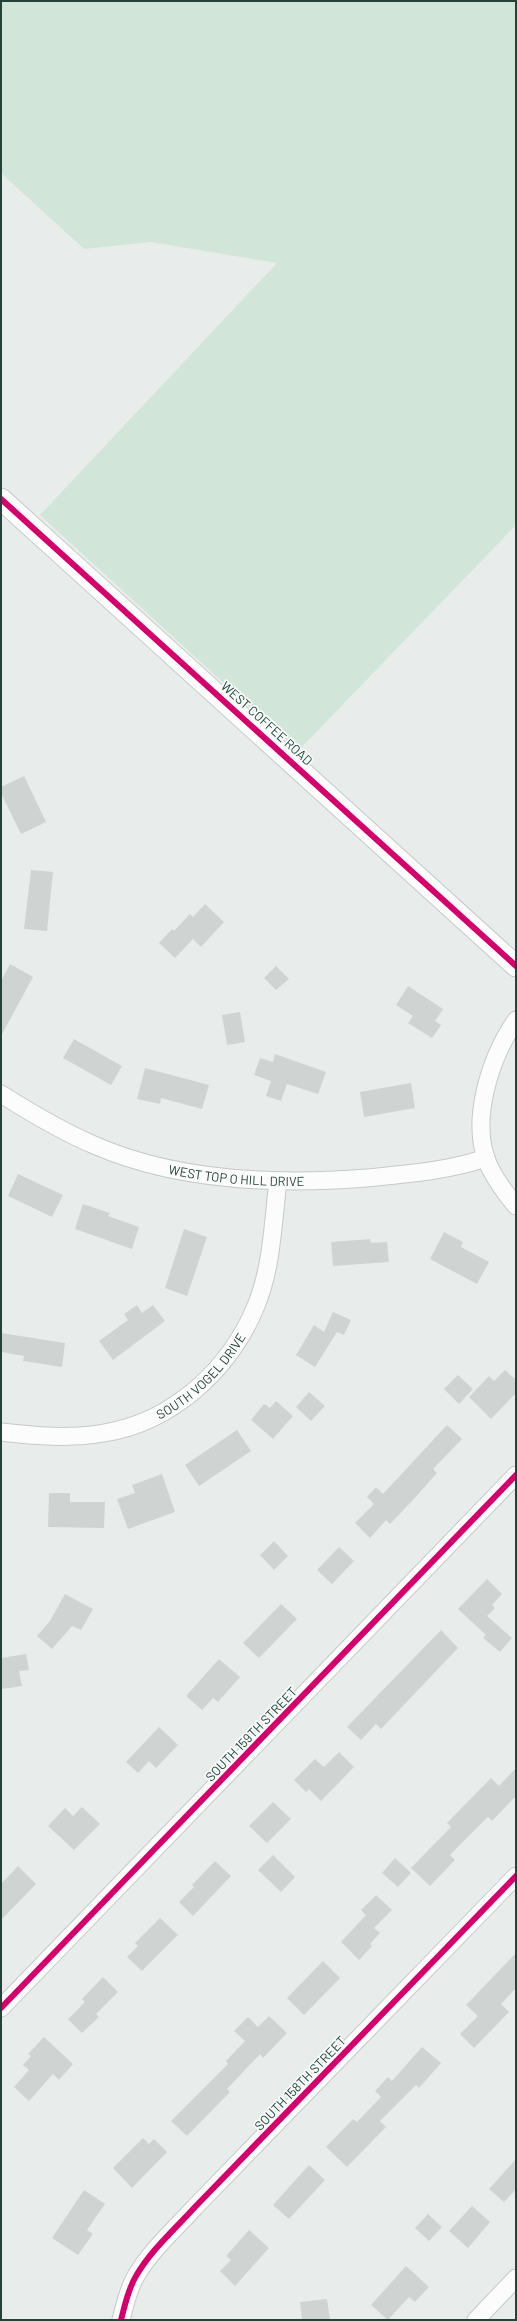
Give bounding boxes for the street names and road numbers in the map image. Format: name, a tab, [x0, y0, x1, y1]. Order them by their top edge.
street label: WEST COFFEE ROAD	[218, 678, 316, 768]
street label: WEST TOP O HILL DRIVE	[167, 1161, 305, 1189]
street label: SOUTH VOGEL DRIVE	[153, 1330, 249, 1422]
street label: SOUTH 159TH STREET	[202, 1684, 300, 1784]
street label: SOUTH 158TH STREET	[251, 2033, 349, 2133]

